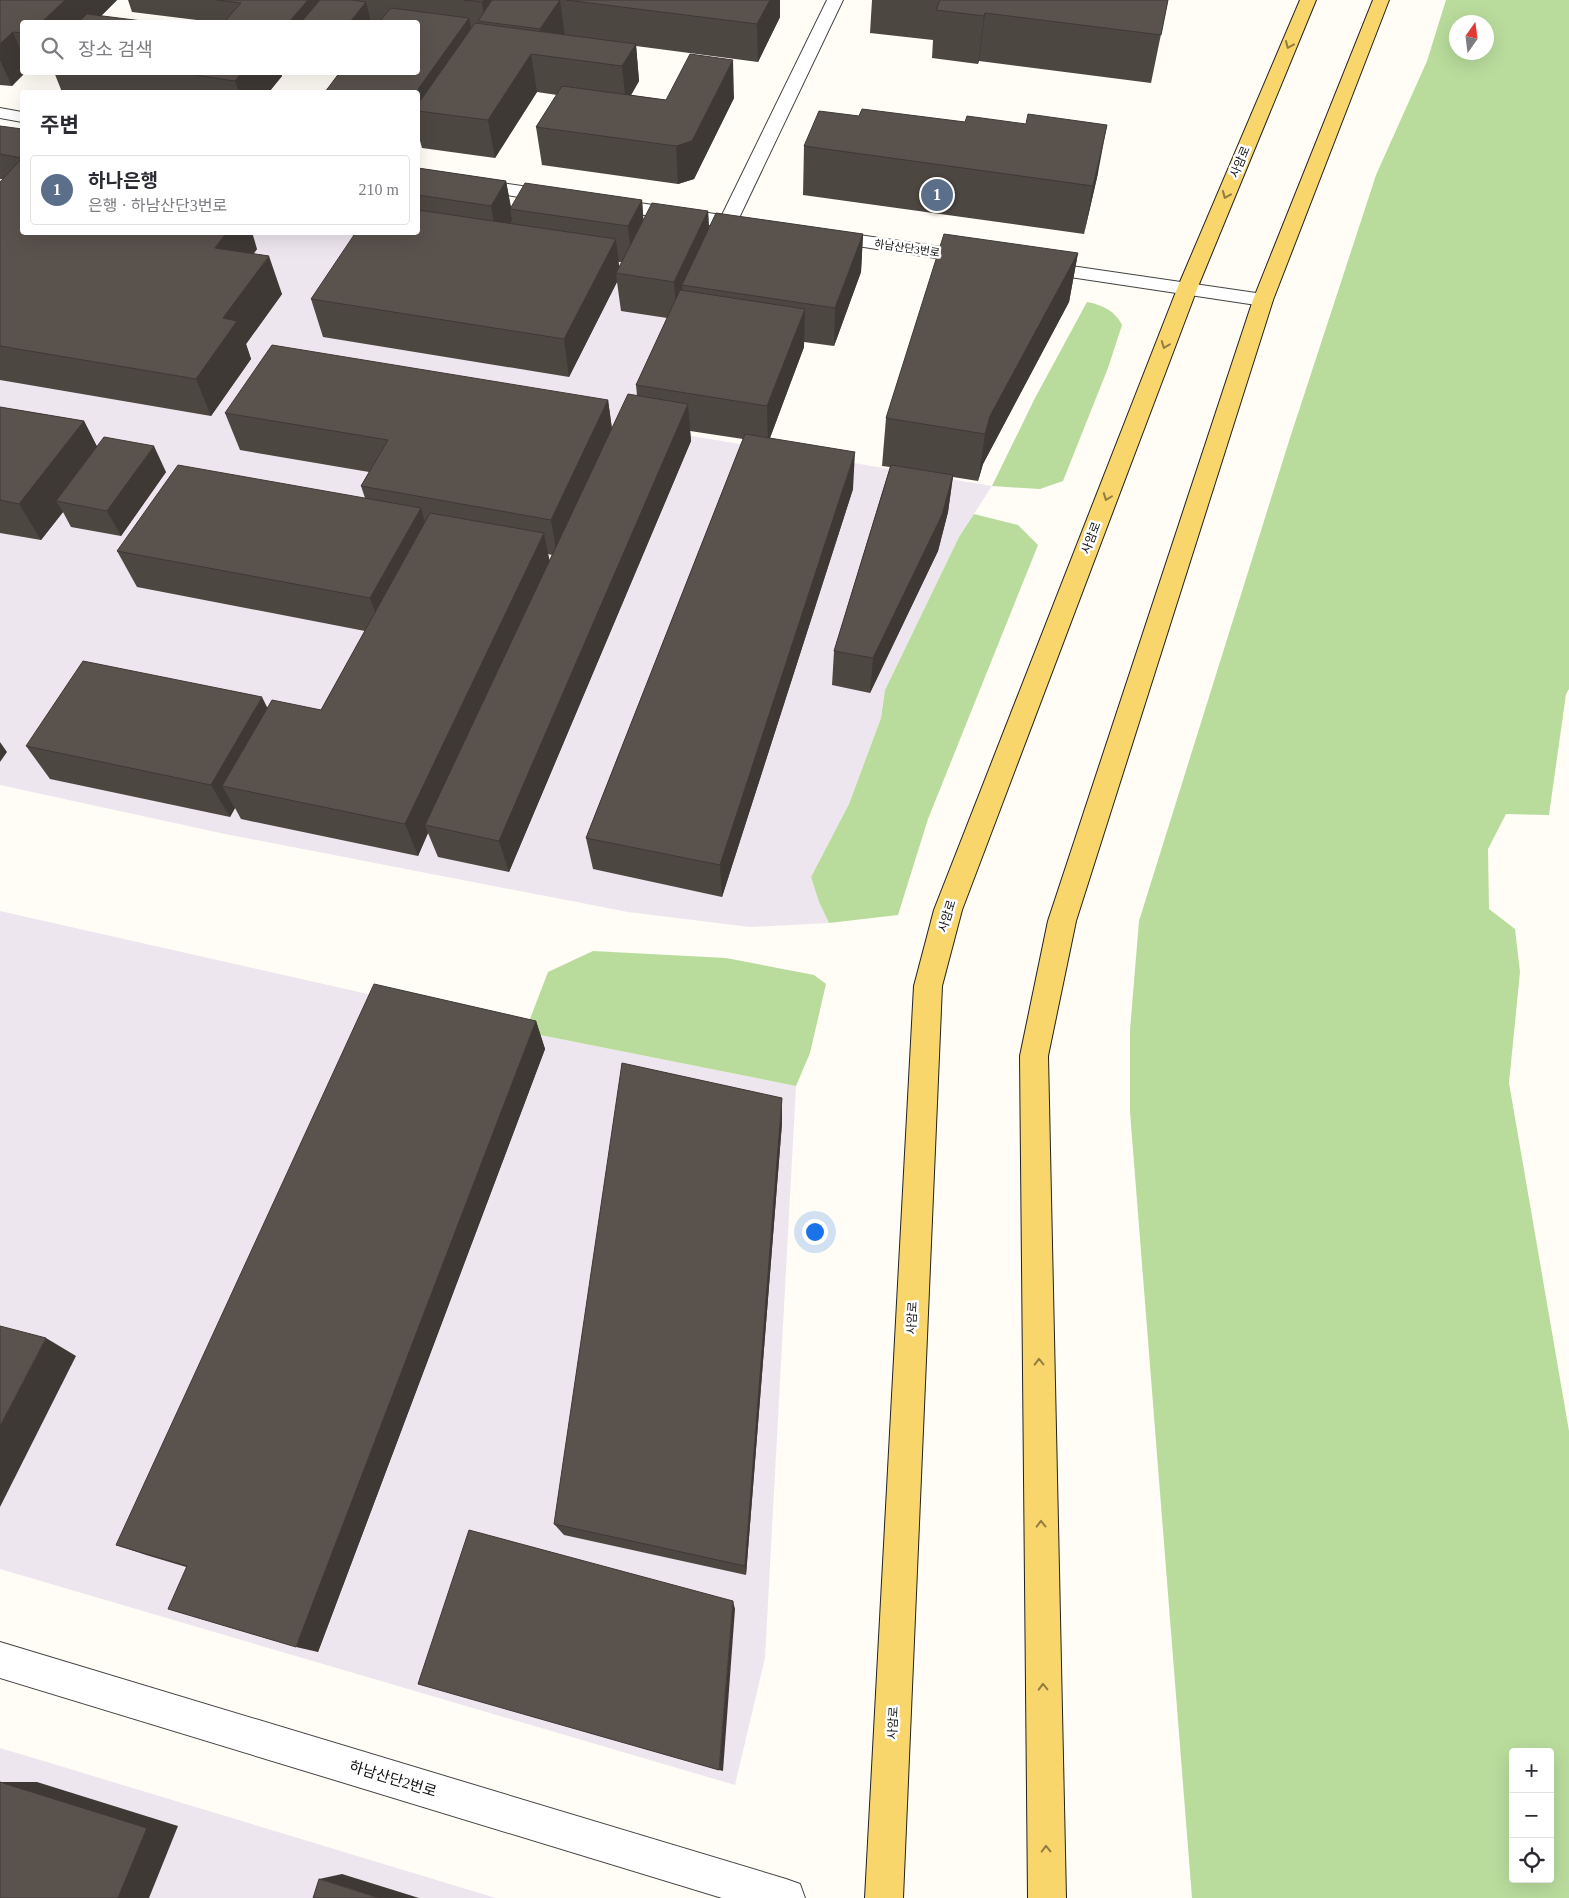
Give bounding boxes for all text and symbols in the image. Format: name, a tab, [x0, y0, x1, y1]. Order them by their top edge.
north arrow	[1449, 15, 1494, 60]
search box	[20, 20, 420, 75]
icon: search	[38, 34, 66, 62]
text: 장소 검색	[78, 39, 153, 60]
one-way arrow	[1285, 40, 1296, 49]
text: 주변	[40, 113, 79, 137]
street label: 사암로	[1227, 144, 1253, 180]
text: 하나은행	[88, 170, 158, 191]
pin: 1	[921, 176, 953, 214]
text: 1	[53, 181, 61, 198]
text: 210 m	[359, 181, 399, 198]
one-way arrow	[1222, 190, 1233, 199]
text: 은행 · 하남산단3번로	[88, 197, 227, 214]
street label: 하남산단3번로	[873, 237, 941, 259]
one-way arrow	[1161, 341, 1171, 349]
one-way arrow	[1103, 492, 1113, 501]
street label: 사암로	[1079, 520, 1103, 556]
street label: 사암로	[935, 898, 959, 934]
your location	[802, 1219, 828, 1245]
street label: 사암로	[904, 1301, 920, 1335]
one-way arrow	[1033, 1358, 1044, 1366]
one-way arrow	[1036, 1520, 1046, 1528]
one-way arrow	[1038, 1683, 1049, 1691]
street label: 사암로	[885, 1706, 901, 1740]
map controls	[1509, 1748, 1554, 1883]
button: +	[1509, 1748, 1554, 1793]
street label: 하남산단2번로	[347, 1758, 439, 1800]
button: −	[1509, 1793, 1554, 1838]
button: locate	[1509, 1838, 1554, 1883]
one-way arrow	[1041, 1845, 1051, 1853]

